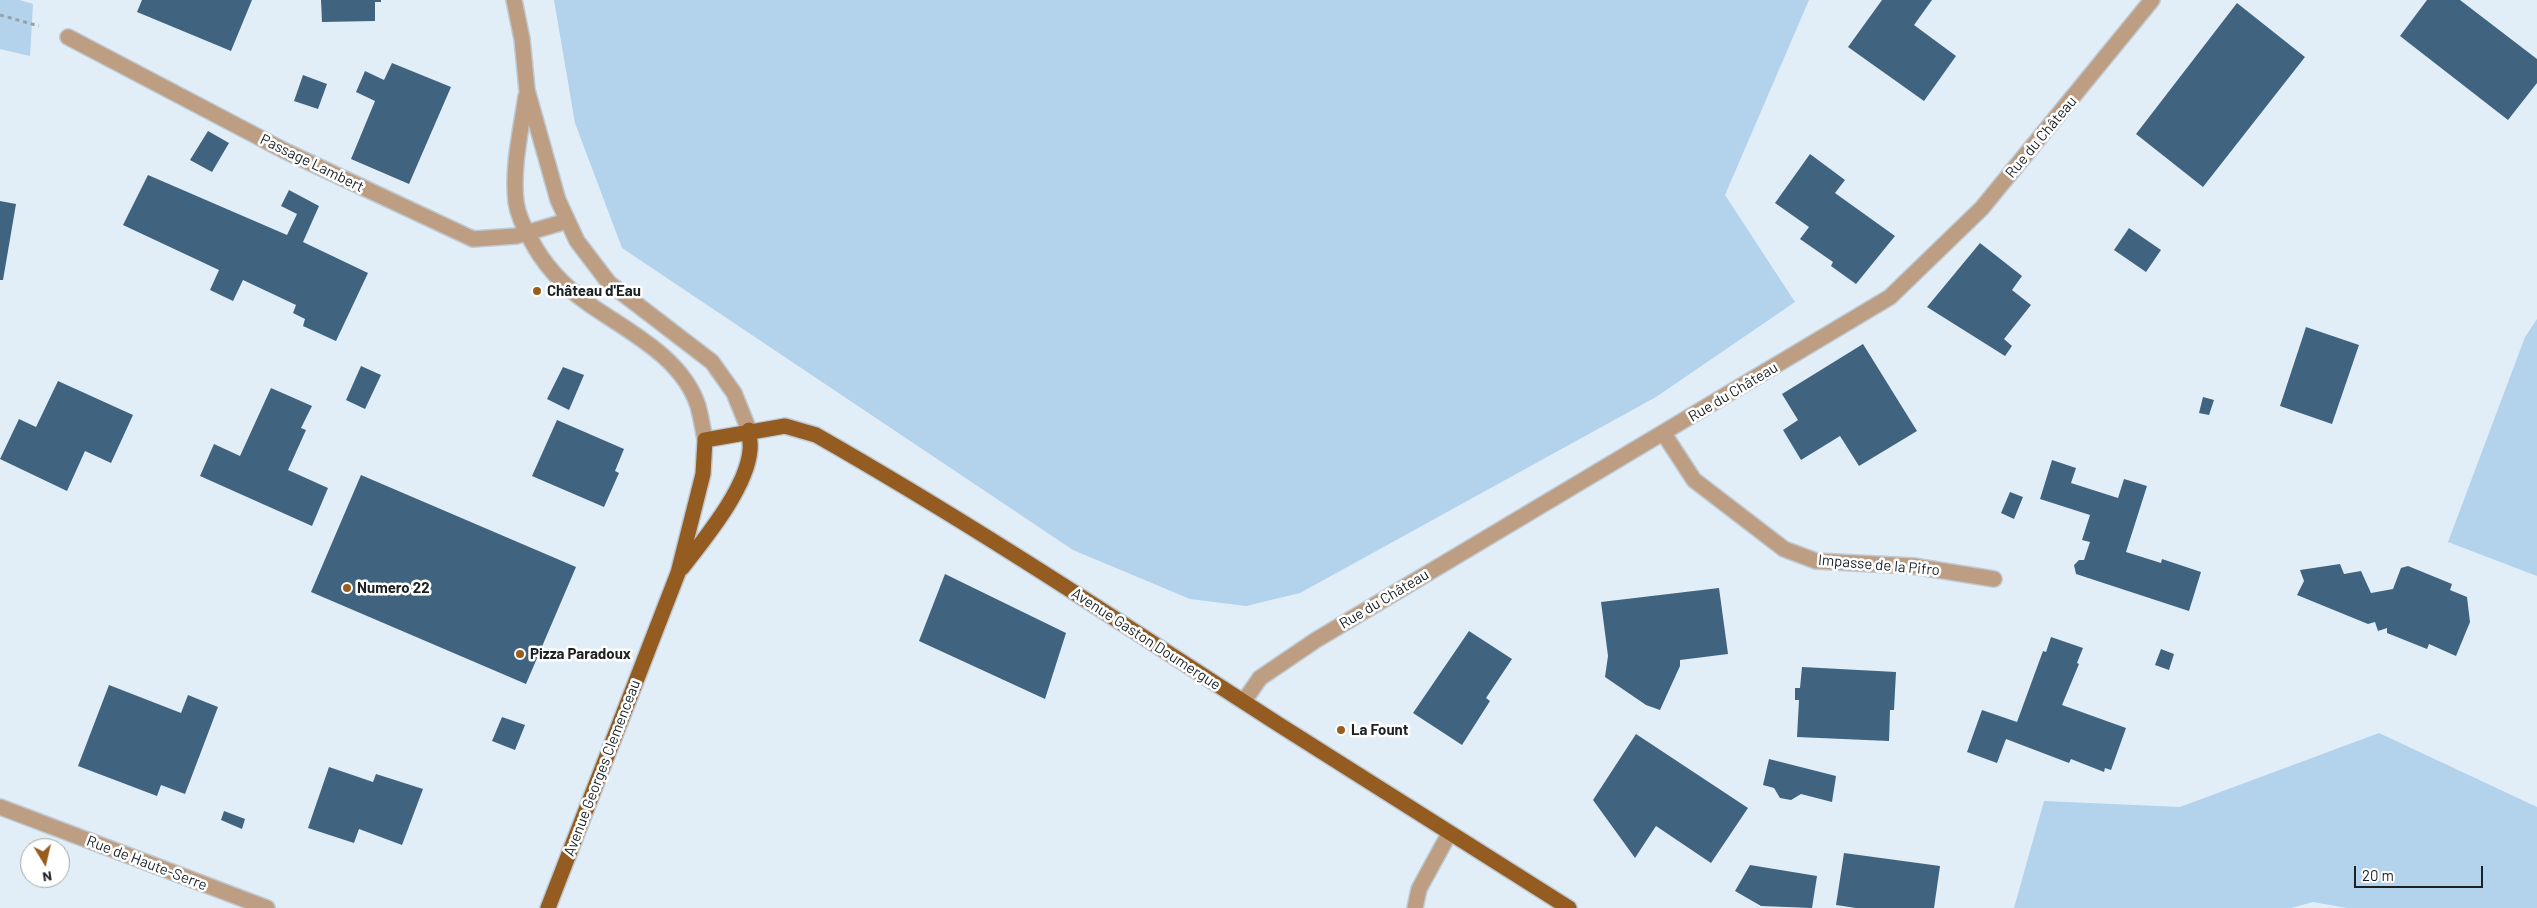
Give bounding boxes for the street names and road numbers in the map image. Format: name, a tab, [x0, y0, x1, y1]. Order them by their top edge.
street label: Rue du Château	[2002, 92, 2080, 182]
street label: Passage Lambert	[257, 130, 367, 196]
street label: Rue du Château	[1685, 358, 1781, 426]
street label: Impasse de la Pifro	[1817, 551, 1941, 579]
street label: Rue du Château	[1336, 565, 1432, 633]
street label: Avenue Gaston Doumergue	[1068, 584, 1224, 694]
street label: Avenue Georges Clemenceau	[560, 677, 644, 859]
street label: Rue de Haute-Serre	[84, 832, 210, 894]

